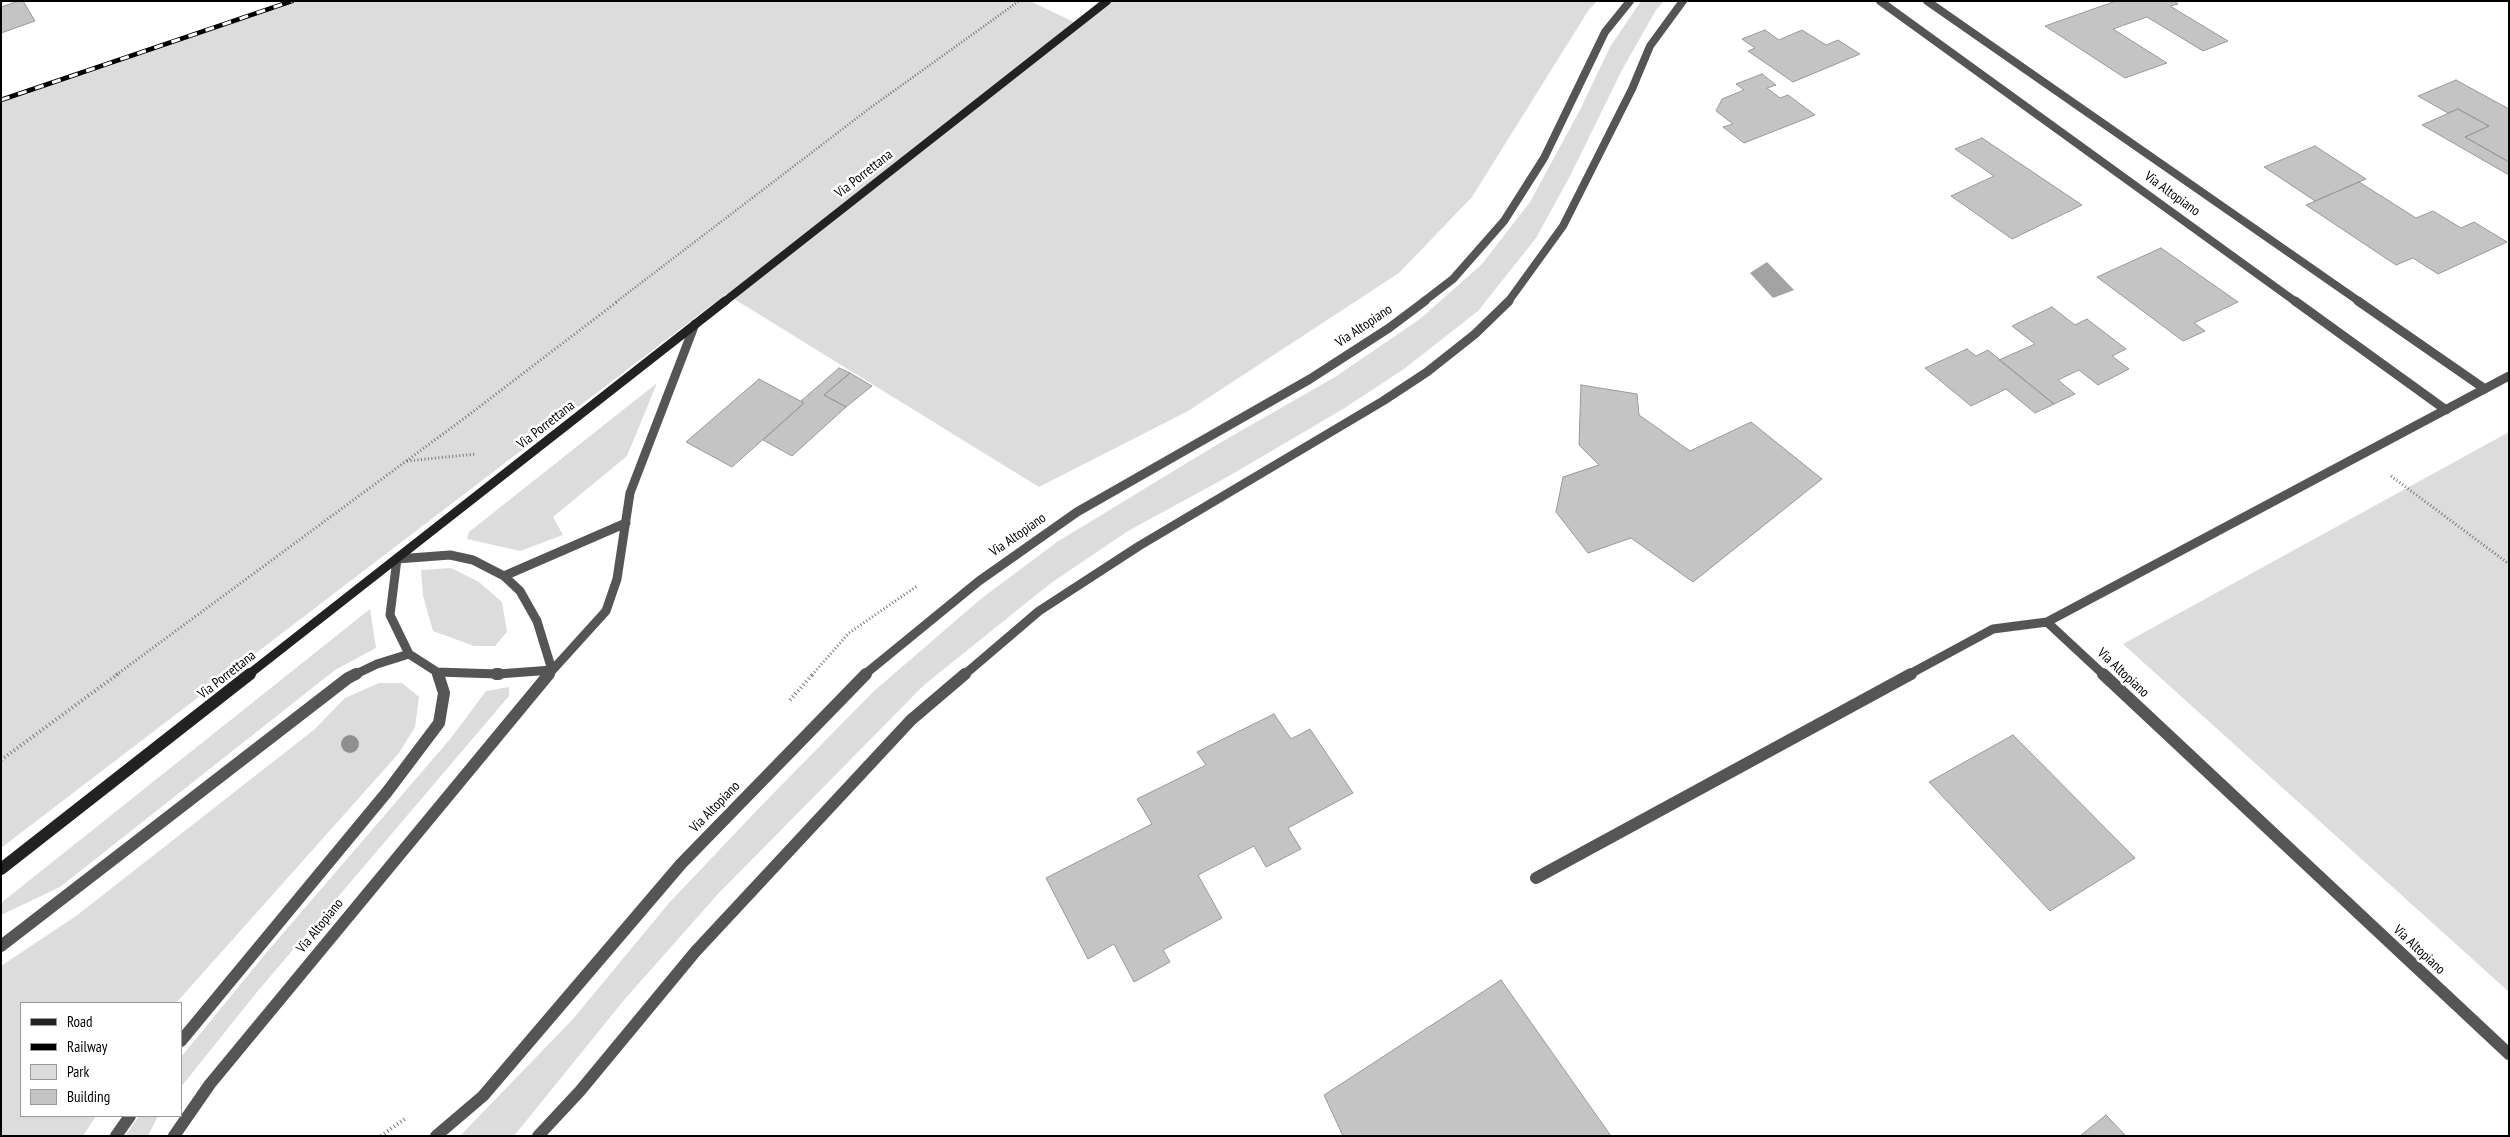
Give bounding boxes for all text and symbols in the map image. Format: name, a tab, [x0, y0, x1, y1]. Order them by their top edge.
street label: Via Porrettana	[832, 146, 896, 202]
street label: Via Altopiano	[2141, 168, 2203, 220]
street label: Via Altopiano	[1332, 301, 1396, 351]
street label: Via Porrettana	[514, 397, 578, 453]
street label: Via Altopiano	[987, 510, 1049, 560]
street label: Via Altopiano	[2094, 645, 2152, 701]
street label: Via Porrettana	[195, 647, 259, 703]
street label: Via Altopiano	[686, 778, 744, 836]
street label: Via Altopiano	[293, 896, 347, 956]
street label: Via Altopiano	[2390, 922, 2448, 978]
legend	[20, 1002, 182, 1117]
text: Road	[67, 1012, 93, 1031]
text: Railway	[67, 1037, 107, 1056]
text: Park	[67, 1062, 89, 1081]
text: Building	[67, 1087, 110, 1106]

